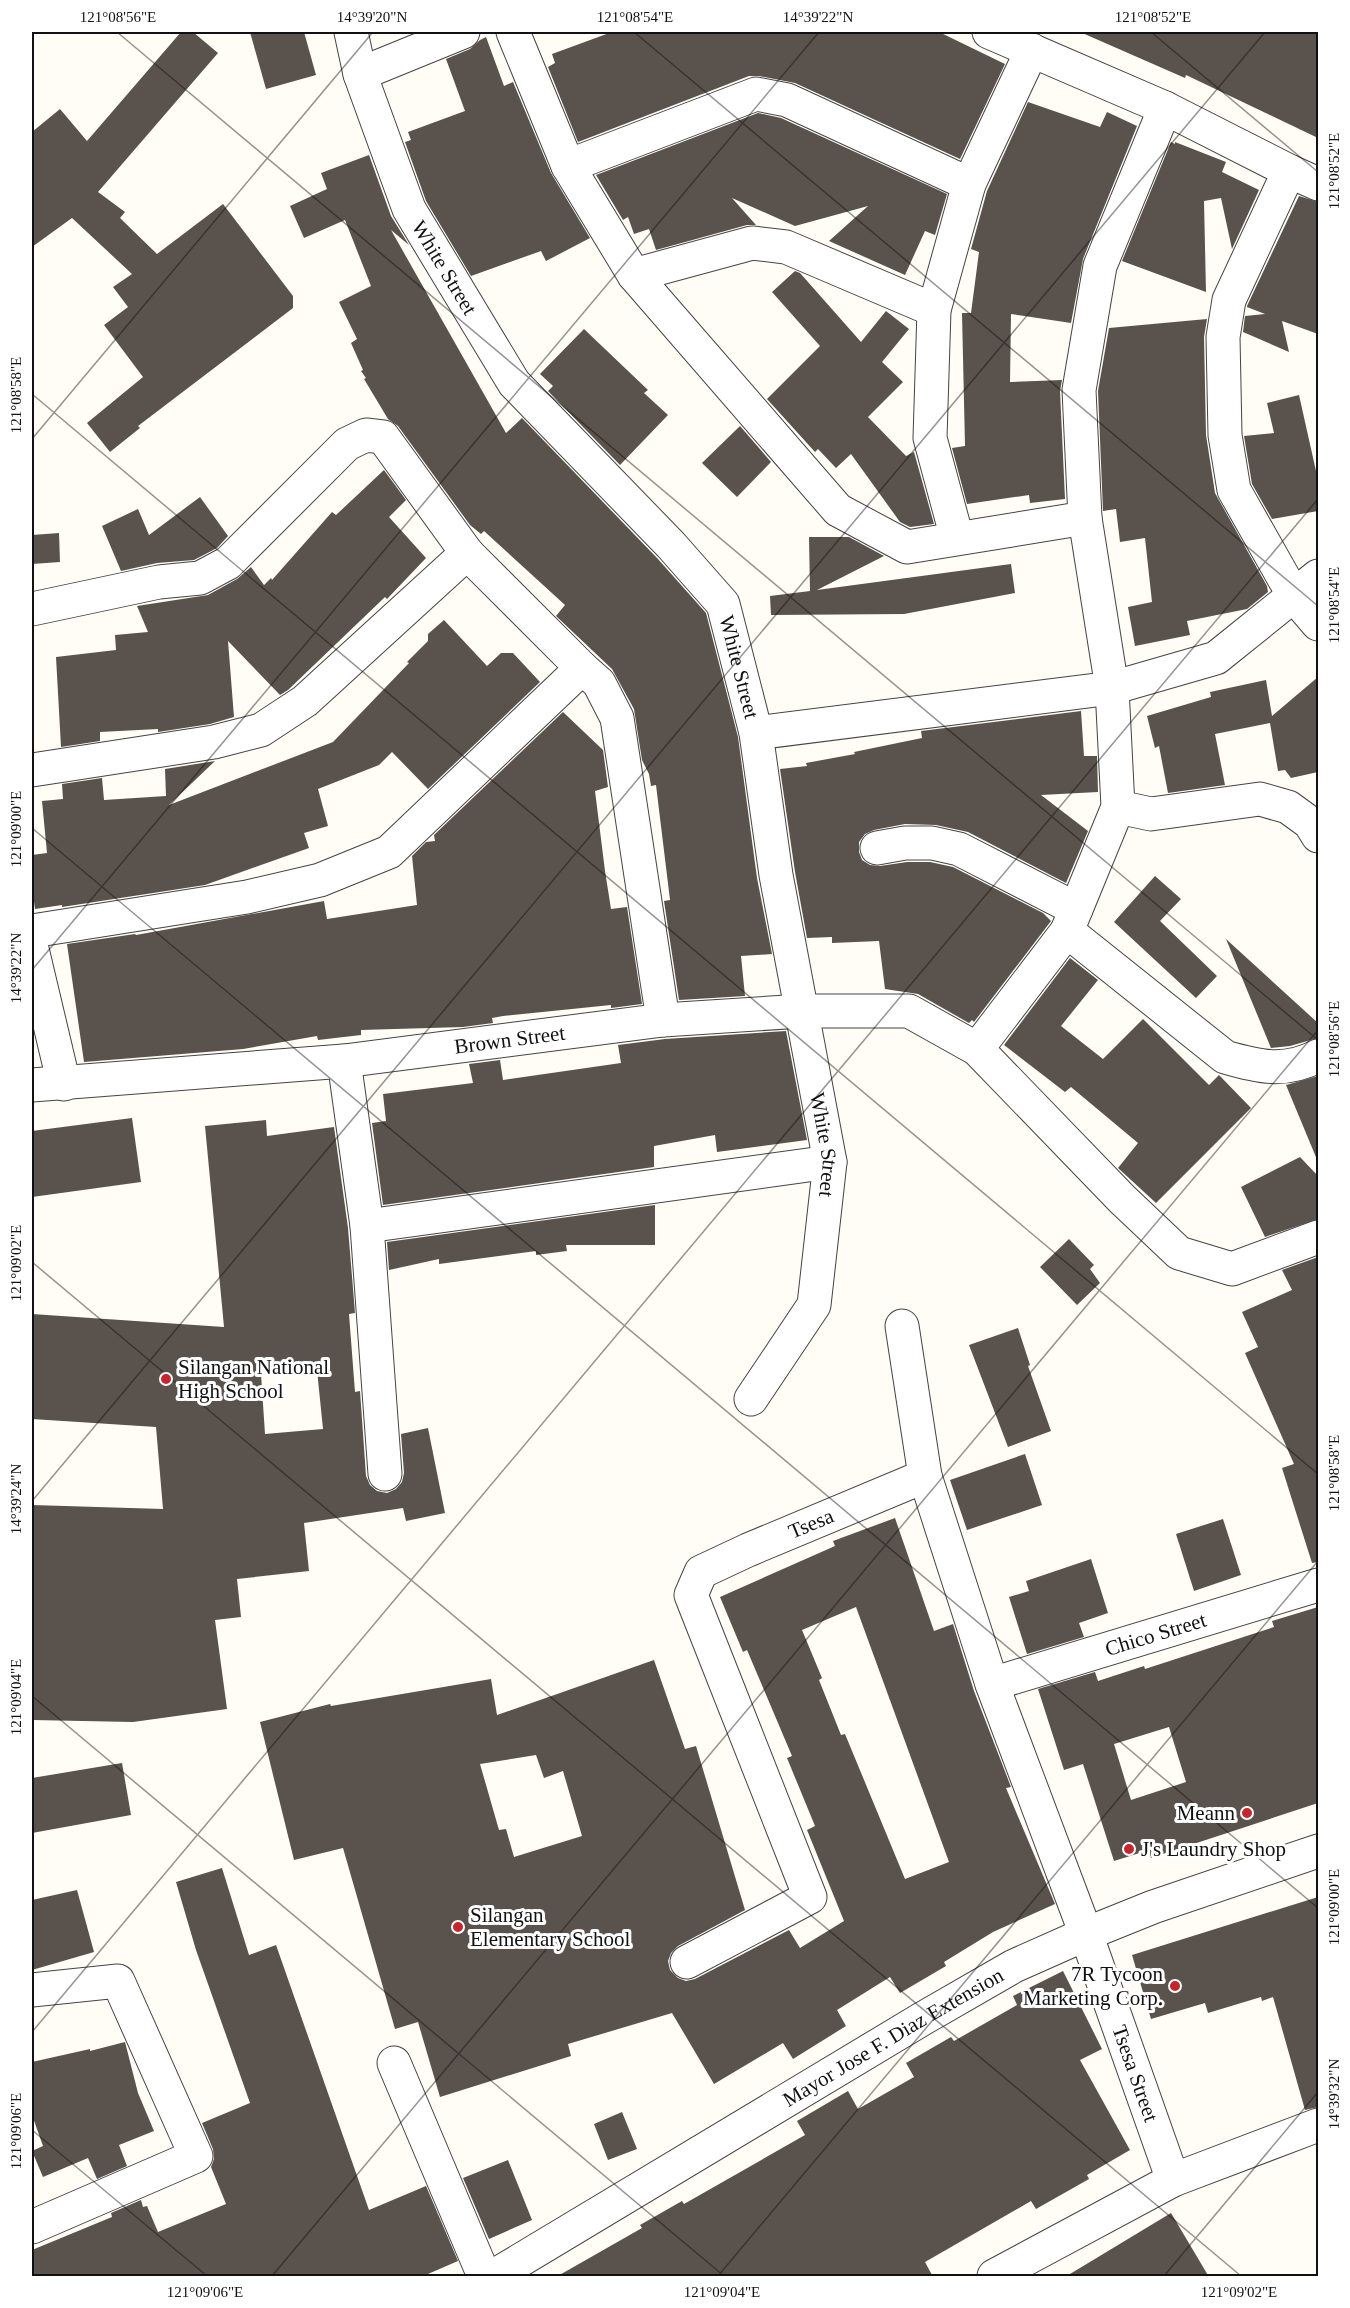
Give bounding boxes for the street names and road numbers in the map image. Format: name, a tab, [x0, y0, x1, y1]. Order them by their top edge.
street label: White Street	[407, 216, 482, 319]
street label: White Street	[714, 613, 764, 721]
street label: Brown Street	[453, 1021, 567, 1059]
street label: White Street	[805, 1091, 842, 1198]
street label: Tsesa	[785, 1503, 838, 1544]
street label: Chico Street	[1102, 1608, 1209, 1661]
street label: Mayor Jose F. Diaz Extension	[778, 1963, 1008, 2112]
street label: Tsesa Street	[1107, 2022, 1163, 2125]

